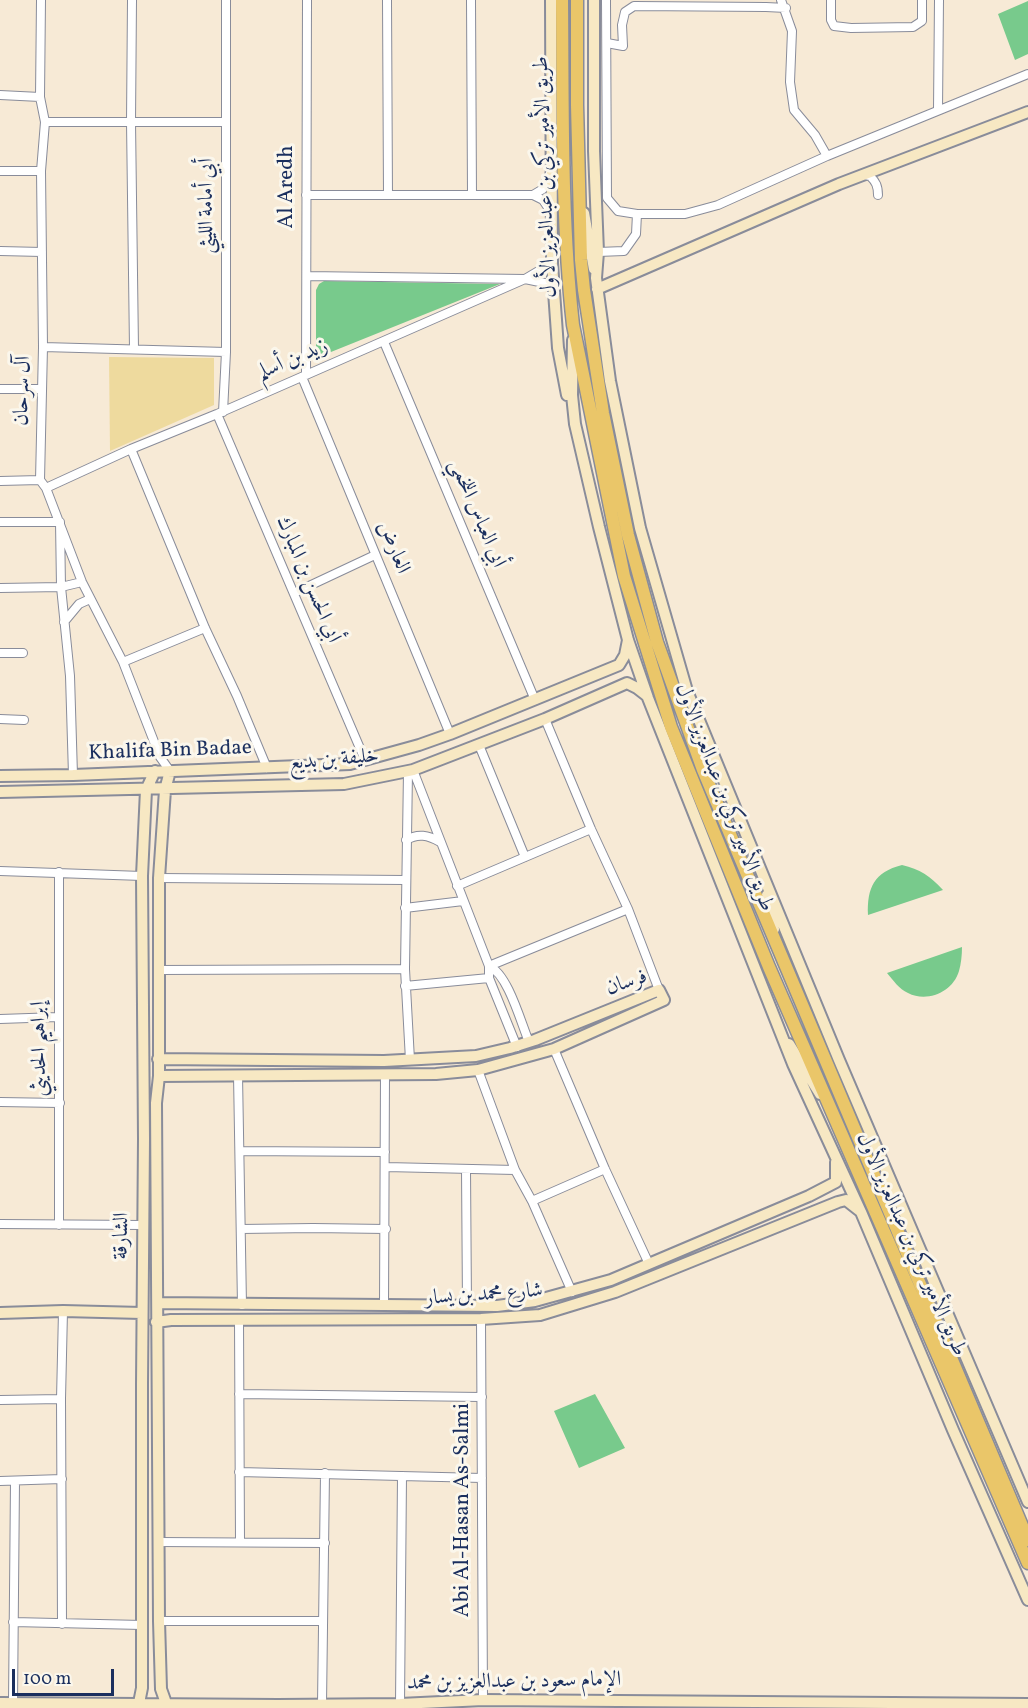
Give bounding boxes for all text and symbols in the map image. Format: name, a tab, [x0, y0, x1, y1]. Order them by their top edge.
street label: طريق الأمير تركي بن عبدالعزيز الأول	[530, 56, 564, 298]
street label: Al Aredh	[275, 145, 301, 229]
street label: أبي أمامة الليثي	[195, 158, 221, 254]
street label: زيد بن أسلم	[254, 335, 332, 387]
street label: آل سرحان	[10, 356, 38, 426]
street label: أبي العباس اللخمي	[442, 456, 510, 572]
street label: أبي الحسن بن المبارك	[269, 513, 345, 647]
street label: العارض	[370, 518, 414, 578]
street label: طريق الأمير تركي بن عبدالعزيز الأول	[668, 680, 778, 916]
street label: Khalifa Bin Badae	[88, 737, 252, 767]
street label: خليفة بن بديع	[288, 745, 380, 777]
street label: فرسان	[603, 966, 651, 1002]
street label: إبراهيم الحديثي	[28, 1001, 54, 1097]
street label: طريق الأمير تركي بن عبدالعزيز الأول	[849, 1129, 971, 1361]
street label: الشارقة	[110, 1212, 136, 1260]
street label: شارع محمد بن يسار	[424, 1279, 544, 1313]
street label: Abi Al-Hasan As-Salmi	[451, 1403, 477, 1617]
scale bar	[15, 1657, 117, 1695]
text: 100 m	[23, 1667, 72, 1692]
street label: الإمام سعود بن عبدالعزيز بن محمد	[407, 1669, 621, 1697]

